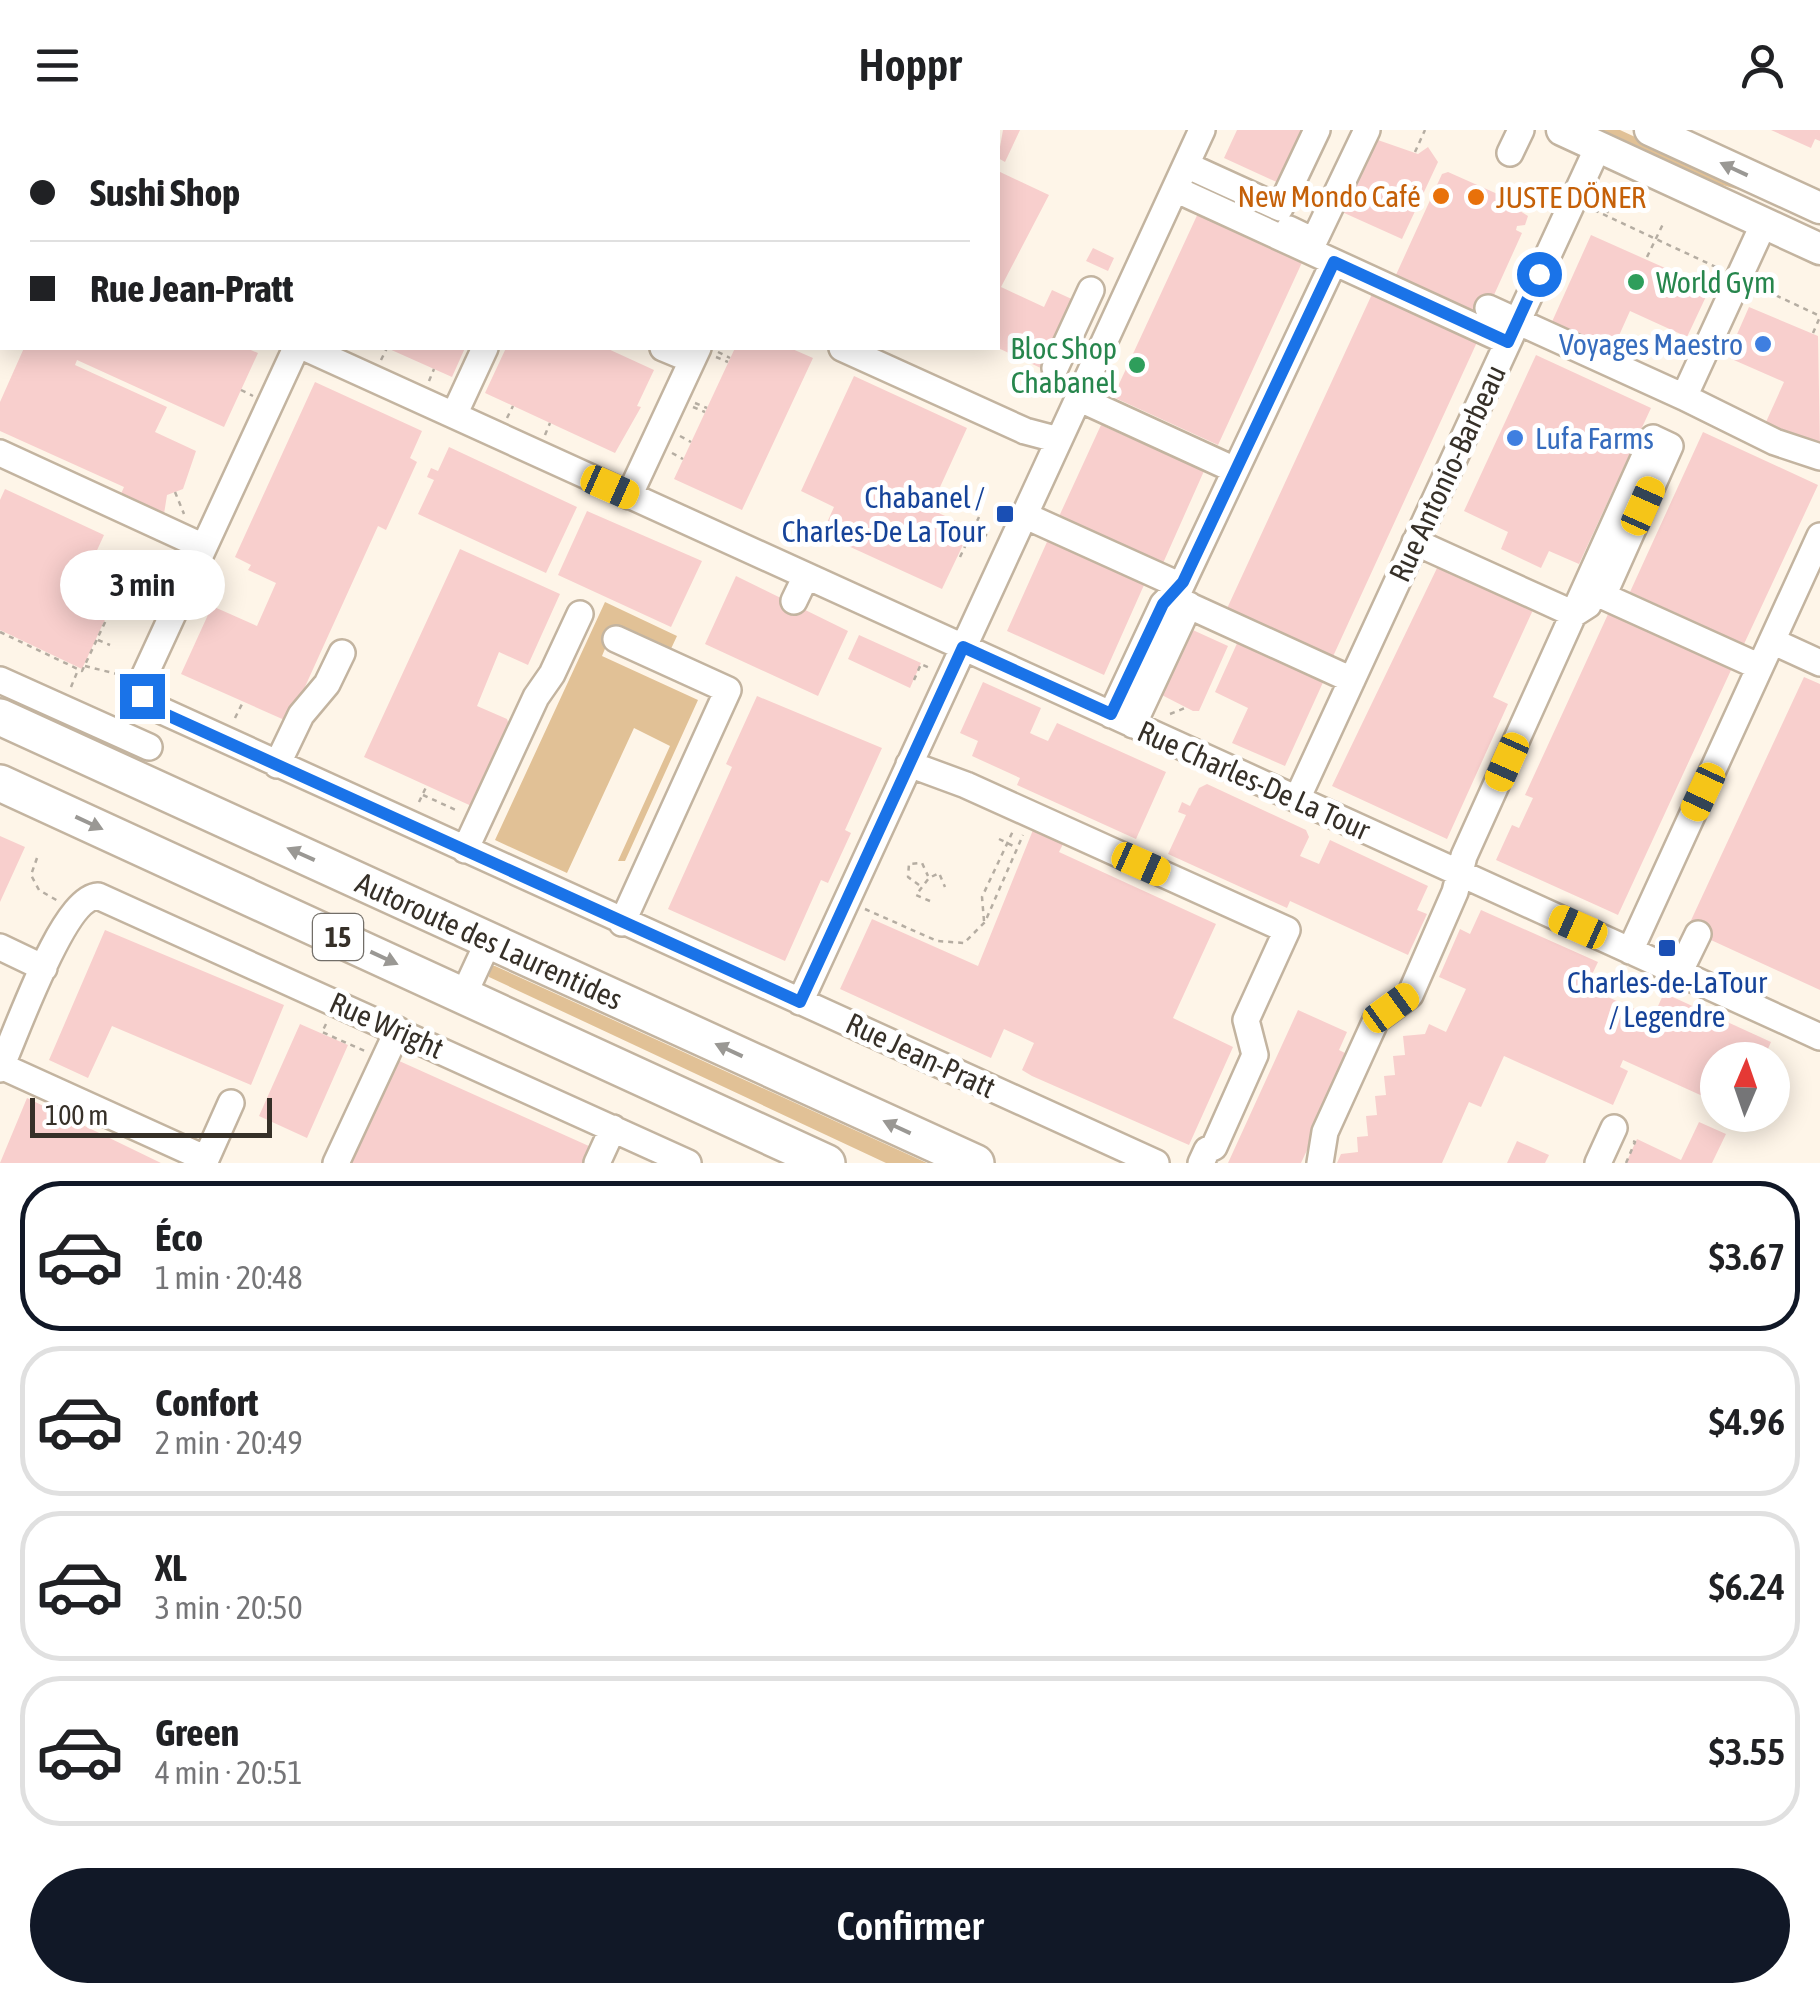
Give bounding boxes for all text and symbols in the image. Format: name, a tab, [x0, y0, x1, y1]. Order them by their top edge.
icon: menu	[30, 38, 85, 93]
icon: person	[1735, 38, 1790, 93]
text: Hoppr	[858, 39, 962, 91]
one-way arrow	[1719, 161, 1749, 177]
text: Sushi Shop	[90, 171, 240, 214]
place label: New Mondo Café	[1237, 179, 1421, 213]
place label: JUSTE DÖNER	[1496, 180, 1646, 214]
marker: New Mondo Café	[1430, 185, 1452, 207]
marker: JUSTE DÖNER	[1465, 186, 1487, 208]
route start	[1517, 252, 1562, 297]
place label: World Gym	[1656, 265, 1776, 299]
text: Rue Jean-Pratt	[90, 267, 293, 310]
marker: World Gym	[1625, 271, 1647, 293]
place label: Voyages Maestro	[1559, 327, 1743, 361]
place label: Bloc Shop Chabanel	[1010, 331, 1117, 399]
marker: Voyages Maestro	[1752, 333, 1774, 355]
marker: Bloc Shop Chabanel	[1126, 354, 1148, 376]
street label: Rue Antonio-Barbeau	[1382, 359, 1512, 587]
place label: Lufa Farms	[1535, 421, 1654, 455]
marker: Lufa Farms	[1504, 427, 1526, 449]
car	[576, 461, 644, 513]
car	[1617, 472, 1669, 540]
place label: Chabanel / Charles-De La Tour	[782, 480, 986, 548]
marker: Chabanel / Charles-De La Tour	[994, 503, 1016, 525]
callout: 3 min	[59, 551, 224, 621]
text: 3 min	[110, 566, 175, 603]
route end	[120, 674, 165, 719]
street label: Rue Charles-De La Tour	[1133, 714, 1376, 847]
car	[1481, 728, 1533, 796]
car	[1677, 758, 1729, 826]
one-way arrow	[74, 815, 104, 831]
car	[1107, 838, 1175, 890]
one-way arrow	[286, 846, 316, 862]
street label: Autoroute des Laurentides	[351, 865, 628, 1016]
car	[1544, 901, 1612, 953]
road number: 15	[313, 914, 363, 960]
marker: Charles-de-LaTour / Legendre	[1656, 937, 1678, 959]
one-way arrow	[370, 950, 399, 966]
place label: Charles-de-LaTour / Legendre	[1567, 965, 1768, 1033]
car	[1358, 978, 1424, 1038]
street label: Rue Wright	[325, 985, 449, 1065]
street label: Rue Jean-Pratt	[841, 1006, 1001, 1104]
one-way arrow	[714, 1042, 744, 1058]
north arrow	[1700, 1042, 1790, 1132]
map controls	[1700, 1042, 1790, 1132]
scale bar	[30, 1093, 272, 1138]
text: 100 m	[45, 1099, 108, 1131]
one-way arrow	[882, 1118, 911, 1135]
icon: car	[35, 1211, 125, 1301]
text: Éco	[155, 1216, 203, 1259]
text: $3.67	[1709, 1235, 1785, 1278]
text: 1 min · 20:48	[155, 1259, 302, 1296]
icon: car	[35, 1376, 125, 1466]
text: Confort	[155, 1381, 259, 1424]
text: $4.96	[1709, 1400, 1785, 1443]
text: 2 min · 20:49	[155, 1424, 302, 1461]
icon: car	[35, 1541, 125, 1631]
text: XL	[155, 1546, 187, 1589]
text: $6.24	[1709, 1565, 1785, 1608]
text: 3 min · 20:50	[155, 1589, 302, 1626]
icon: car	[35, 1706, 125, 1796]
text: Green	[155, 1711, 239, 1754]
text: $3.55	[1709, 1730, 1785, 1773]
text: 4 min · 20:51	[155, 1754, 302, 1791]
button: Confirmer	[30, 1868, 1790, 1983]

